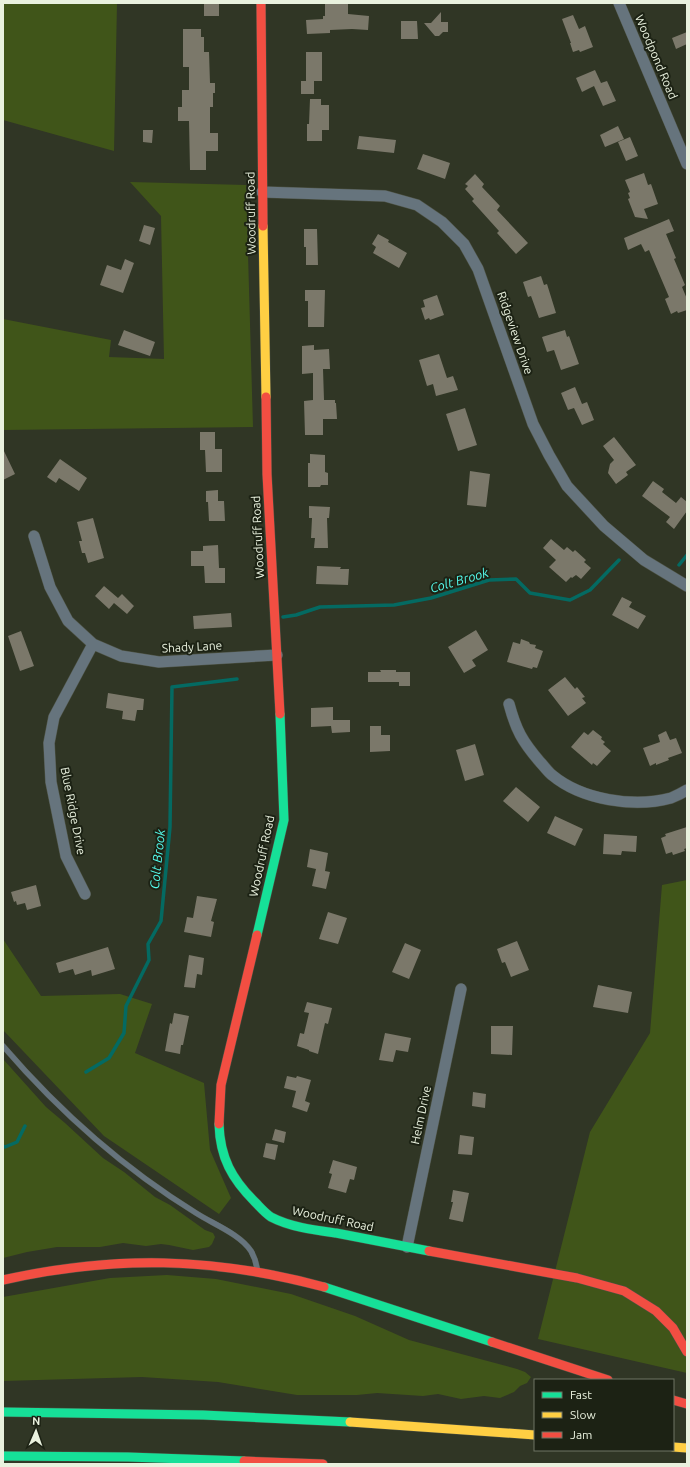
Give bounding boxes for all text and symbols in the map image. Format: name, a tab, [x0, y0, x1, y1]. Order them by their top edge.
street label: Woodpond Road	[633, 13, 680, 101]
street label: Woodruff Road	[243, 171, 258, 255]
street label: Ridgeview Drive	[495, 290, 536, 376]
street label: Woodruff Road	[249, 495, 266, 579]
water label: Colt Brook	[428, 565, 490, 595]
street label: Shady Lane	[161, 638, 223, 655]
street label: Blue Ridge Drive	[59, 766, 88, 856]
street label: Woodruff Road	[247, 814, 276, 898]
water label: Colt Brook	[147, 828, 167, 890]
street label: Helm Drive	[408, 1084, 433, 1145]
street label: Woodruff Road	[291, 1204, 375, 1233]
legend	[534, 1379, 674, 1451]
text: Fast	[570, 1388, 592, 1401]
text: Slow	[570, 1408, 596, 1421]
north arrow	[16, 1411, 56, 1451]
text: N	[32, 1415, 41, 1427]
text: Jam	[570, 1428, 592, 1441]

